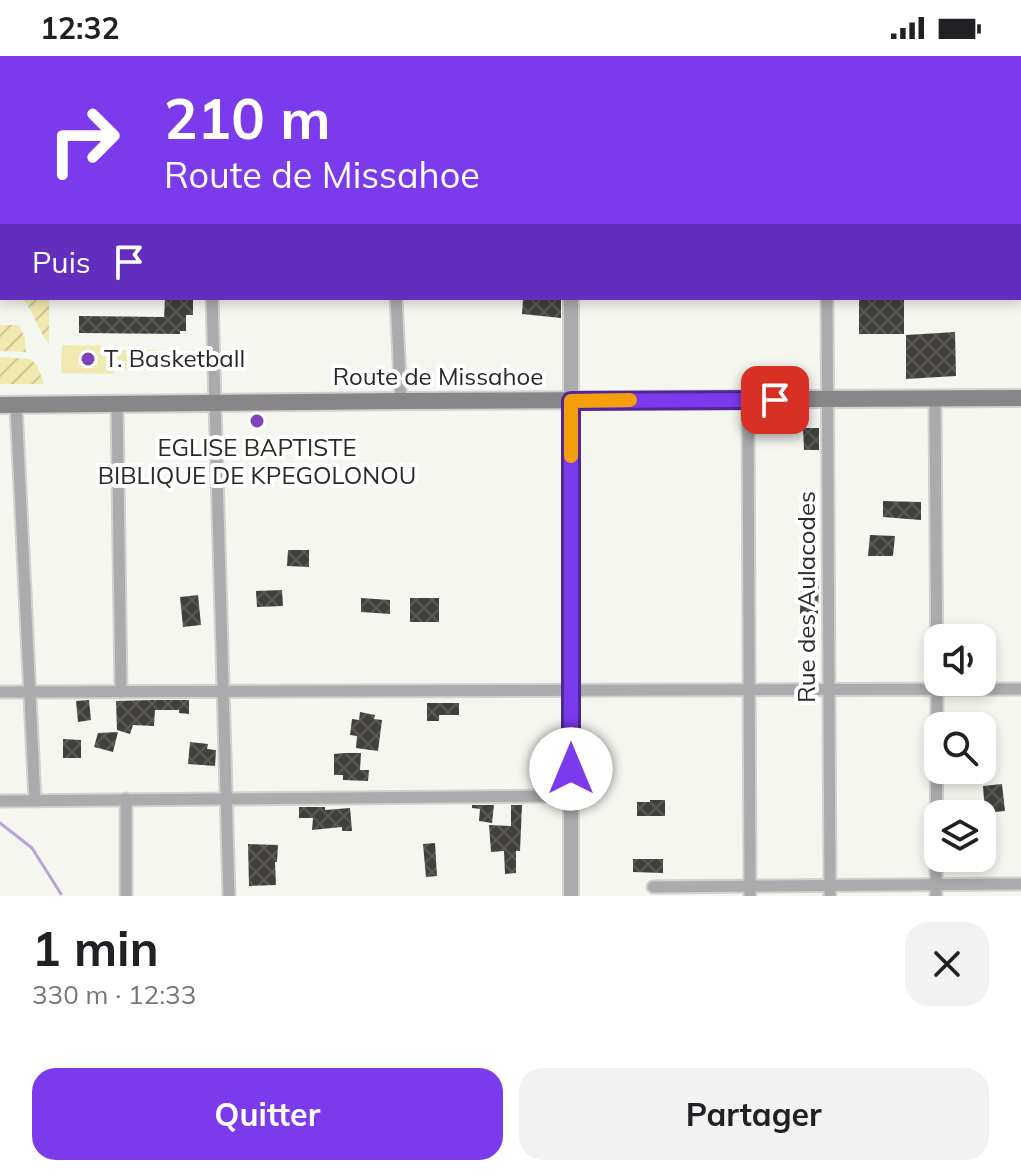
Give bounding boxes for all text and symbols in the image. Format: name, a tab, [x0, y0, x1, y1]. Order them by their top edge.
text: 12:32	[40, 9, 119, 47]
text: 210 m	[164, 83, 331, 153]
icon: right	[32, 88, 136, 192]
text: Route de Missahoe	[164, 152, 480, 197]
icon: arrive	[107, 240, 151, 284]
text: Puis	[32, 243, 91, 281]
place label: T. Basketball	[104, 343, 245, 373]
marker: T. Basketball	[79, 350, 97, 368]
street label: Route de Missahoe	[333, 361, 543, 391]
pin	[741, 366, 809, 434]
icon: arrive	[753, 378, 797, 422]
marker: EGLISE BAPTISTE BIBLIQUE DE KPEGOLONOU	[248, 412, 266, 430]
place label: EGLISE BAPTISTE BIBLIQUE DE KPEGOLONOU	[98, 432, 416, 490]
street label: Rue des Aulacodes	[791, 491, 821, 703]
map controls	[924, 624, 996, 872]
button: sound	[924, 624, 996, 696]
button: search	[924, 712, 996, 784]
position arrow	[529, 727, 613, 811]
button: layers	[924, 800, 996, 872]
text: 1 min	[32, 918, 159, 978]
button: close	[905, 922, 989, 1006]
text: 330 m · 12:33	[32, 978, 196, 1011]
button: Quitter	[32, 1068, 503, 1160]
button: Partager	[519, 1068, 989, 1160]

